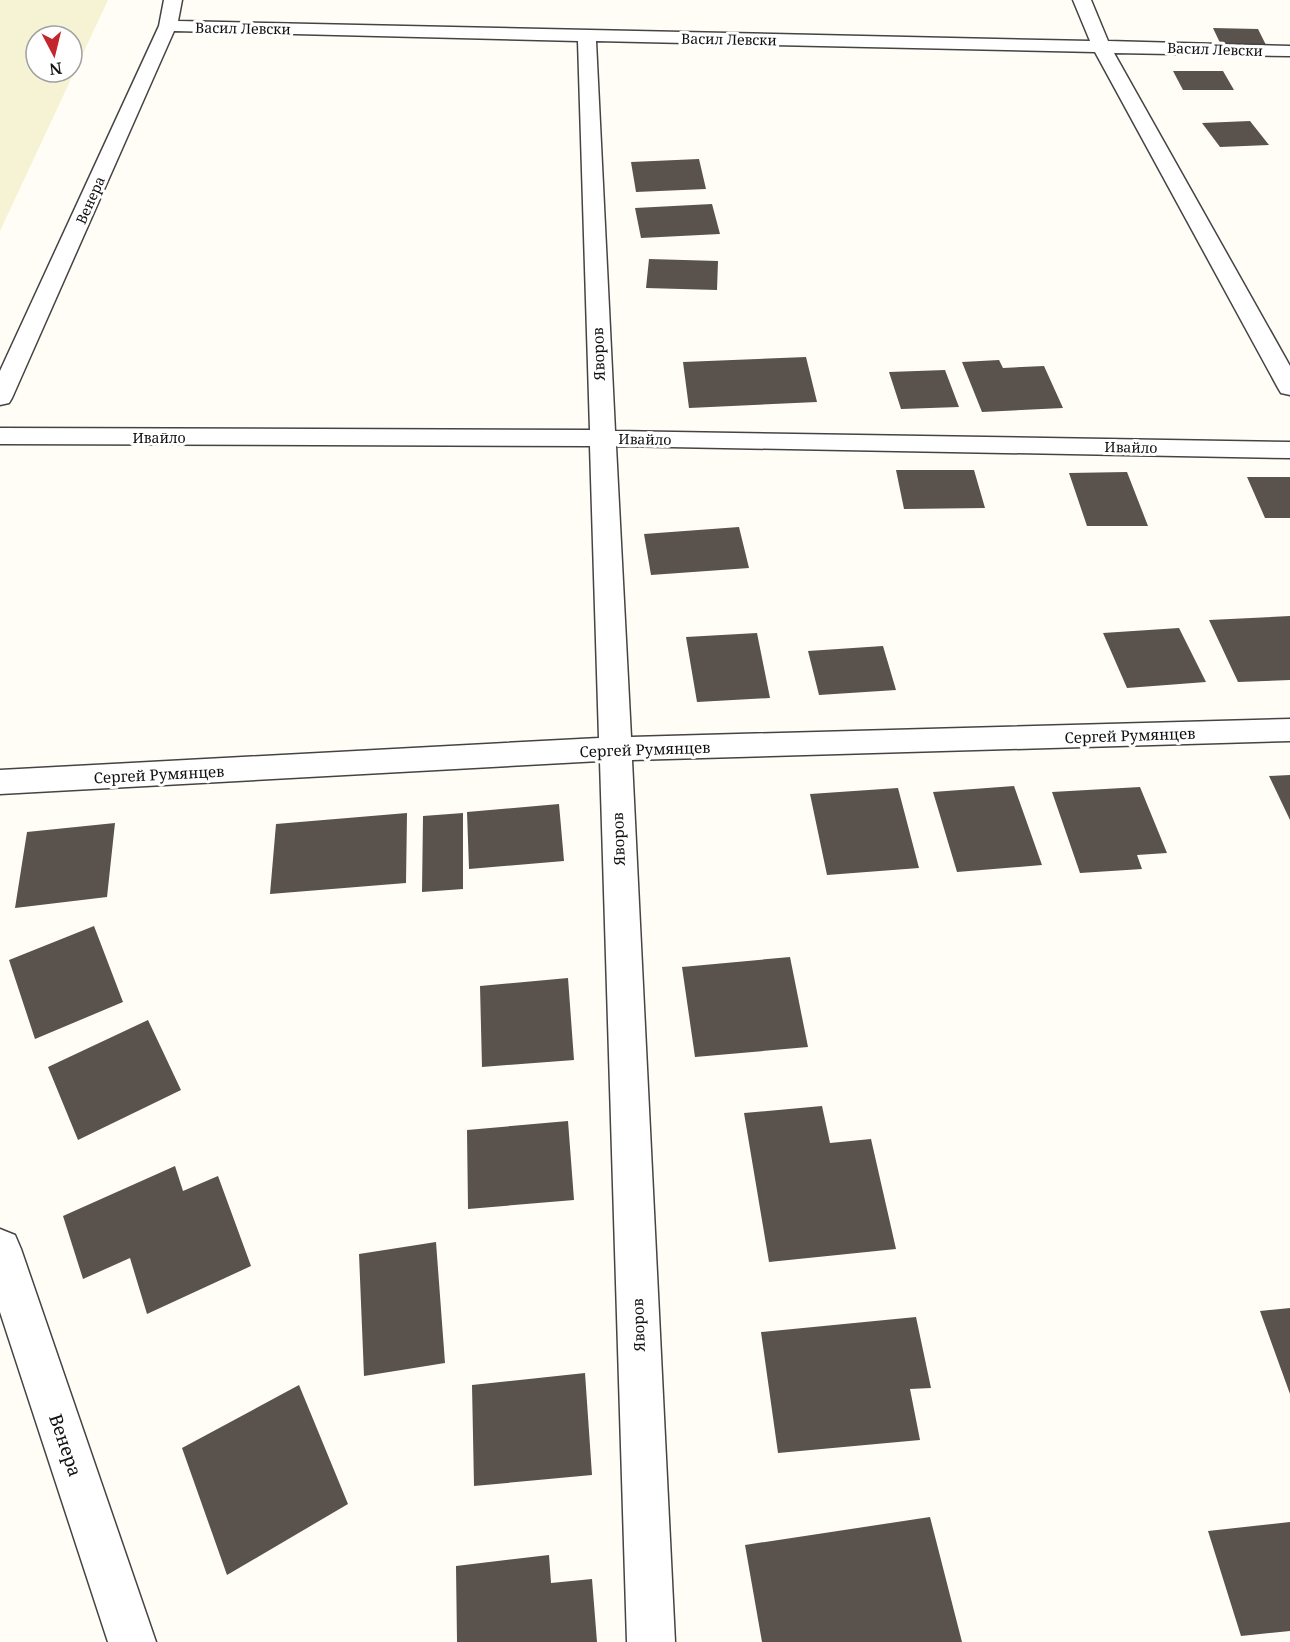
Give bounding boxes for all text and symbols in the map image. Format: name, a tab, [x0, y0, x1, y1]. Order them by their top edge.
street label: Васил Левски	[195, 18, 291, 38]
north arrow	[24, 24, 84, 84]
street label: Васил Левски	[681, 29, 777, 49]
street label: Васил Левски	[1167, 38, 1263, 60]
text: N	[48, 57, 63, 81]
street label: Венера	[71, 173, 109, 227]
street label: Яворов	[587, 327, 609, 382]
street label: Ивайло	[132, 428, 186, 447]
street label: Ивайло	[618, 429, 672, 449]
street label: Ивайло	[1104, 437, 1158, 457]
street label: Сергей Румянцев	[1064, 723, 1196, 747]
street label: Сергей Румянцев	[579, 737, 711, 761]
street label: Сергей Румянцев	[93, 761, 225, 787]
street label: Яворов	[607, 812, 629, 867]
street label: Яворов	[627, 1298, 649, 1353]
street label: Венера	[44, 1410, 88, 1480]

